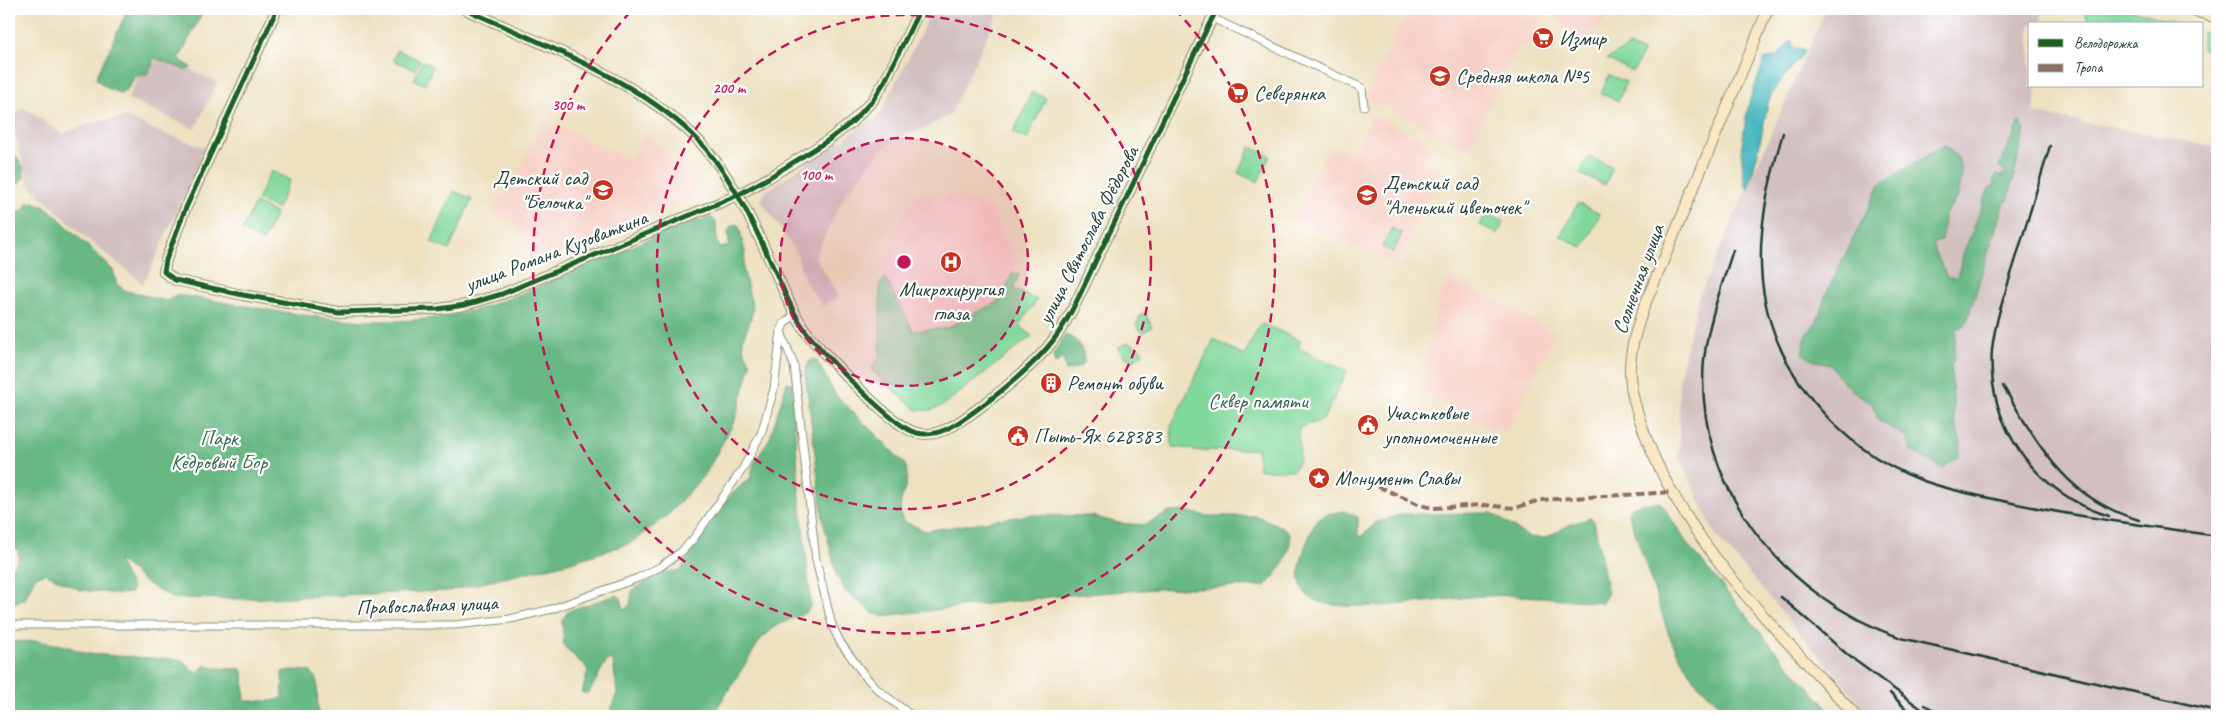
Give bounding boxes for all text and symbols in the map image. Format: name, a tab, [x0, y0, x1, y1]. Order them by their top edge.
legend	[2028, 22, 2204, 88]
place label: Измир	[1559, 25, 1608, 52]
supermarket icon: Измир	[1531, 26, 1555, 50]
text: Велодорожка	[2074, 34, 2138, 53]
text: Тропа	[2074, 58, 2103, 77]
place label: Средняя школа №5	[1456, 63, 1591, 89]
school or university icon: Средняя школа №5	[1428, 64, 1452, 88]
text: 200 m	[713, 79, 747, 98]
place label: Северянка	[1254, 80, 1327, 106]
supermarket icon: Северянка	[1226, 81, 1250, 105]
text: 300 m	[552, 96, 586, 115]
street label: улица Святослава Фёдорова	[1031, 139, 1145, 330]
place label: Детский сад "Белочка"	[493, 165, 591, 215]
text: 100 m	[800, 166, 834, 185]
place label: Детский сад "Аленький цветочек"	[1383, 170, 1530, 220]
school or university icon: Детский сад "Белочка"	[591, 178, 615, 202]
school or university icon: Детский сад "Аленький цветочек"	[1355, 183, 1379, 207]
street label: улица Романа Кузоваткина	[459, 204, 652, 298]
street label: Солнечная улица	[1606, 219, 1670, 337]
hospital icon: Микрохирургия глаза	[939, 250, 963, 274]
centre of rings	[895, 253, 913, 271]
place label: Микрохирургия глаза	[899, 276, 1005, 326]
place label: Ремонт обуви	[1067, 370, 1164, 396]
building icon: Ремонт обуви	[1039, 371, 1063, 395]
park label: Сквер памяти	[1208, 388, 1309, 414]
place label: Участковые уполномоченные	[1382, 400, 1499, 450]
public building icon: Участковые уполномоченные	[1356, 413, 1380, 437]
place label: Пыть-Ях 628383	[1034, 423, 1163, 449]
public building icon: Пыть-Ях 628383	[1006, 424, 1030, 448]
park label: Парк Кедровый Бор	[171, 425, 268, 475]
place label: Монумент Славы	[1335, 465, 1462, 491]
place icon: Монумент Славы	[1307, 466, 1331, 490]
street label: Православная улица	[356, 589, 500, 620]

